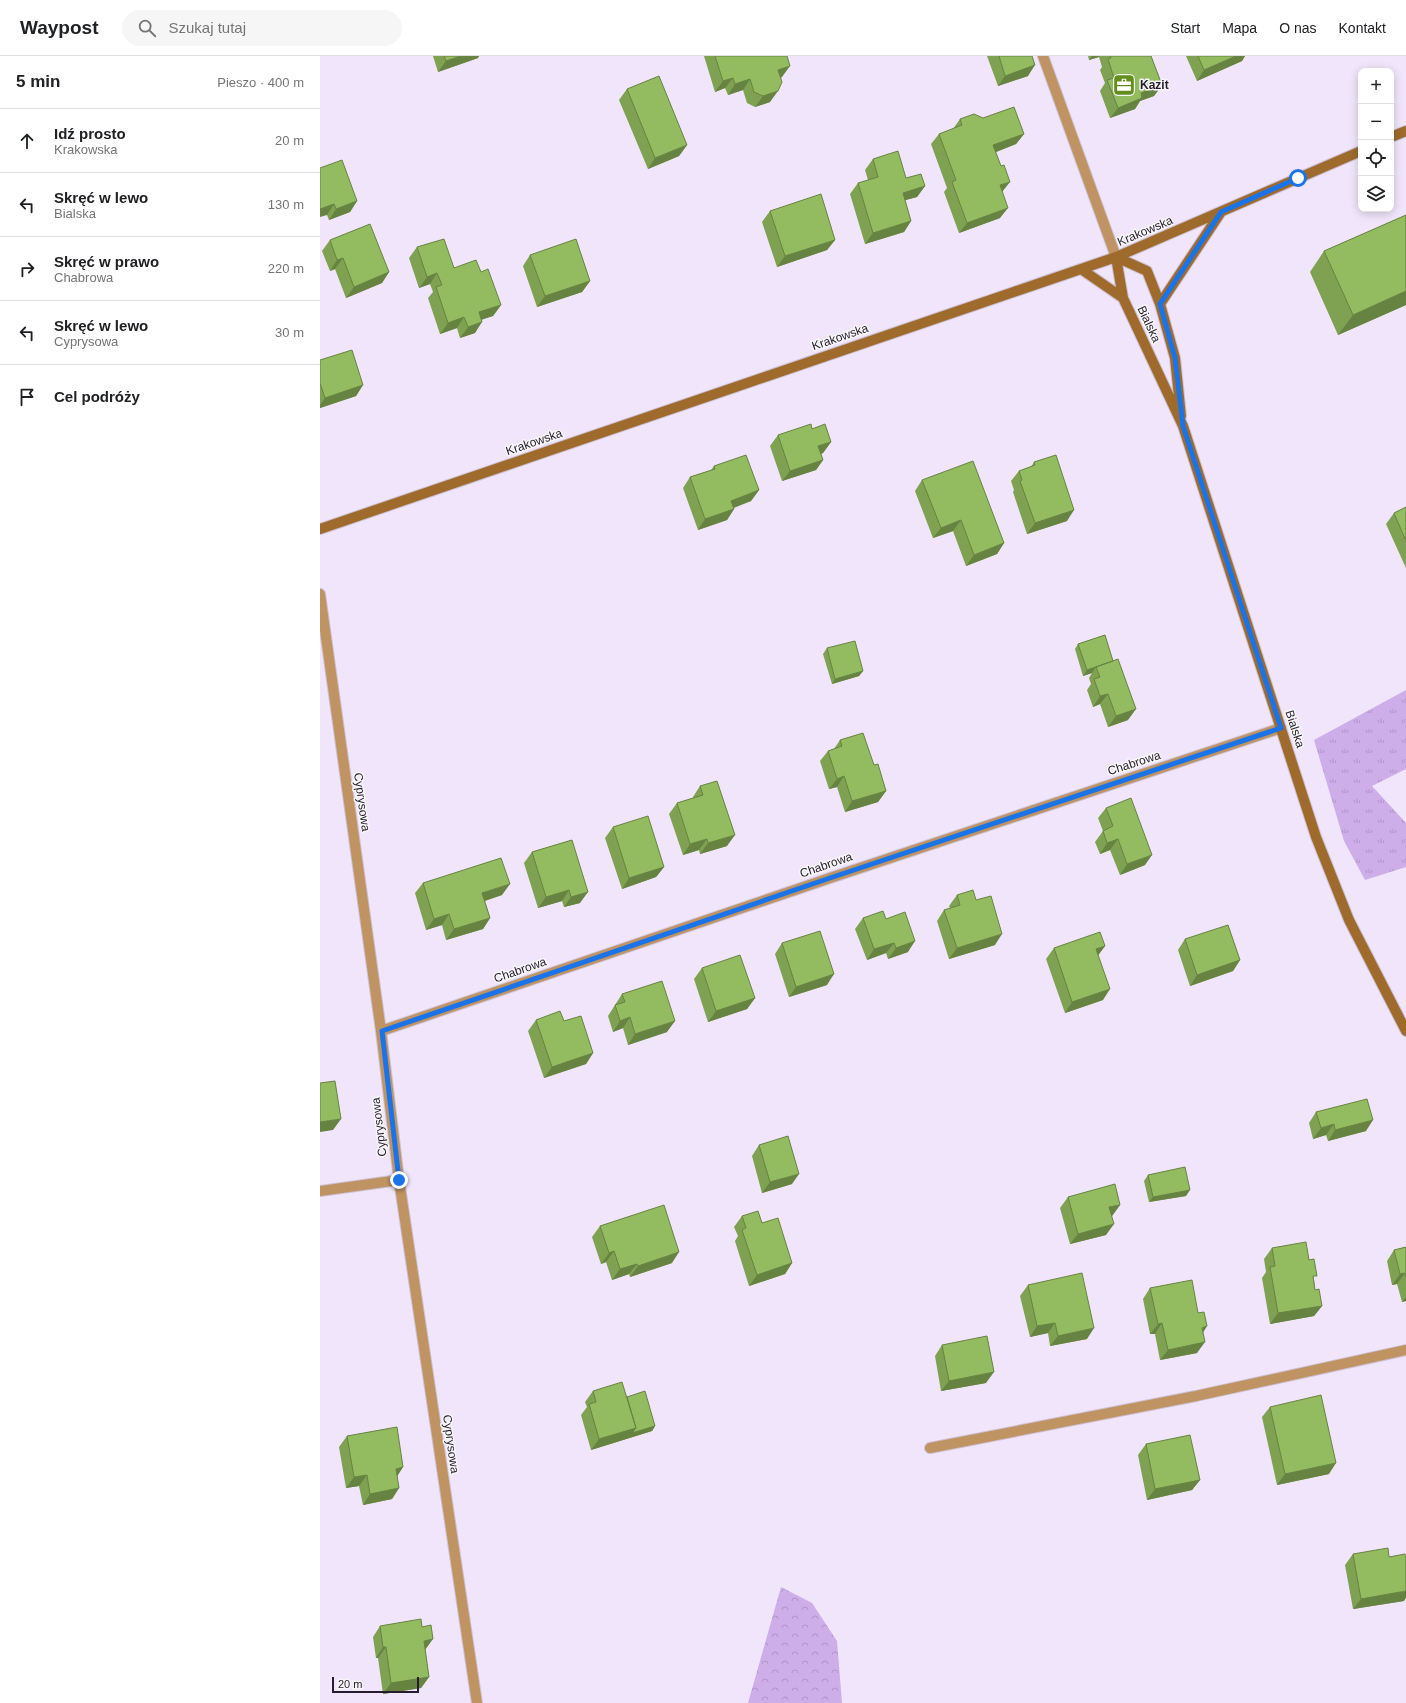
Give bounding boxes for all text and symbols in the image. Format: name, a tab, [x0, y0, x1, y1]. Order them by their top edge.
search box	[122, 10, 402, 46]
text: Waypost	[20, 17, 98, 38]
icon: search	[136, 17, 158, 39]
text: Szukaj tutaj	[168, 19, 246, 36]
text: Start	[1171, 20, 1200, 36]
text: Mapa	[1222, 20, 1257, 36]
text: O nas	[1279, 20, 1317, 36]
text: Kontakt	[1339, 20, 1386, 36]
map controls	[1358, 68, 1394, 212]
button: +	[1358, 68, 1394, 104]
text: 5 min	[16, 72, 60, 91]
office icon: Kazit	[1111, 72, 1137, 98]
text: Pieszo · 400 m	[217, 75, 304, 90]
place label: Kazit	[1140, 78, 1169, 92]
button: −	[1358, 104, 1394, 140]
text: Idź prosto	[54, 125, 126, 142]
icon: ahead	[16, 130, 38, 152]
text: 20 m	[275, 133, 304, 148]
button: locate	[1358, 140, 1394, 176]
text: Krakowska	[54, 142, 118, 157]
route start	[1289, 169, 1307, 187]
button: layers	[1358, 176, 1394, 212]
text: Skręć w lewo	[54, 189, 148, 206]
icon: left	[16, 194, 38, 216]
text: 130 m	[268, 197, 304, 212]
text: Bialska	[54, 206, 96, 221]
street label: Krakowska	[1115, 213, 1175, 249]
text: Skręć w prawo	[54, 253, 159, 270]
icon: right	[16, 258, 38, 280]
text: 220 m	[268, 261, 304, 276]
text: Chabrowa	[54, 270, 113, 285]
street label: Bialska	[1134, 304, 1164, 345]
text: Skręć w lewo	[54, 317, 148, 334]
street label: Krakowska	[810, 321, 870, 353]
icon: left	[16, 322, 38, 344]
text: 30 m	[275, 325, 304, 340]
text: Cyprysowa	[54, 334, 118, 349]
icon: arrive	[16, 386, 38, 408]
text: Cel podróży	[54, 388, 140, 405]
street label: Krakowska	[504, 426, 564, 458]
street label: Bialska	[1282, 708, 1308, 750]
street label: Chabrowa	[1106, 748, 1162, 778]
street label: Cyprysowa	[351, 772, 373, 833]
street label: Chabrowa	[798, 849, 854, 881]
street label: Chabrowa	[492, 954, 548, 986]
street label: Cyprysowa	[368, 1096, 390, 1157]
route end	[390, 1171, 408, 1189]
street label: Cyprysowa	[440, 1414, 462, 1475]
scale bar	[332, 1675, 419, 1694]
text: 20 m	[338, 1678, 362, 1690]

